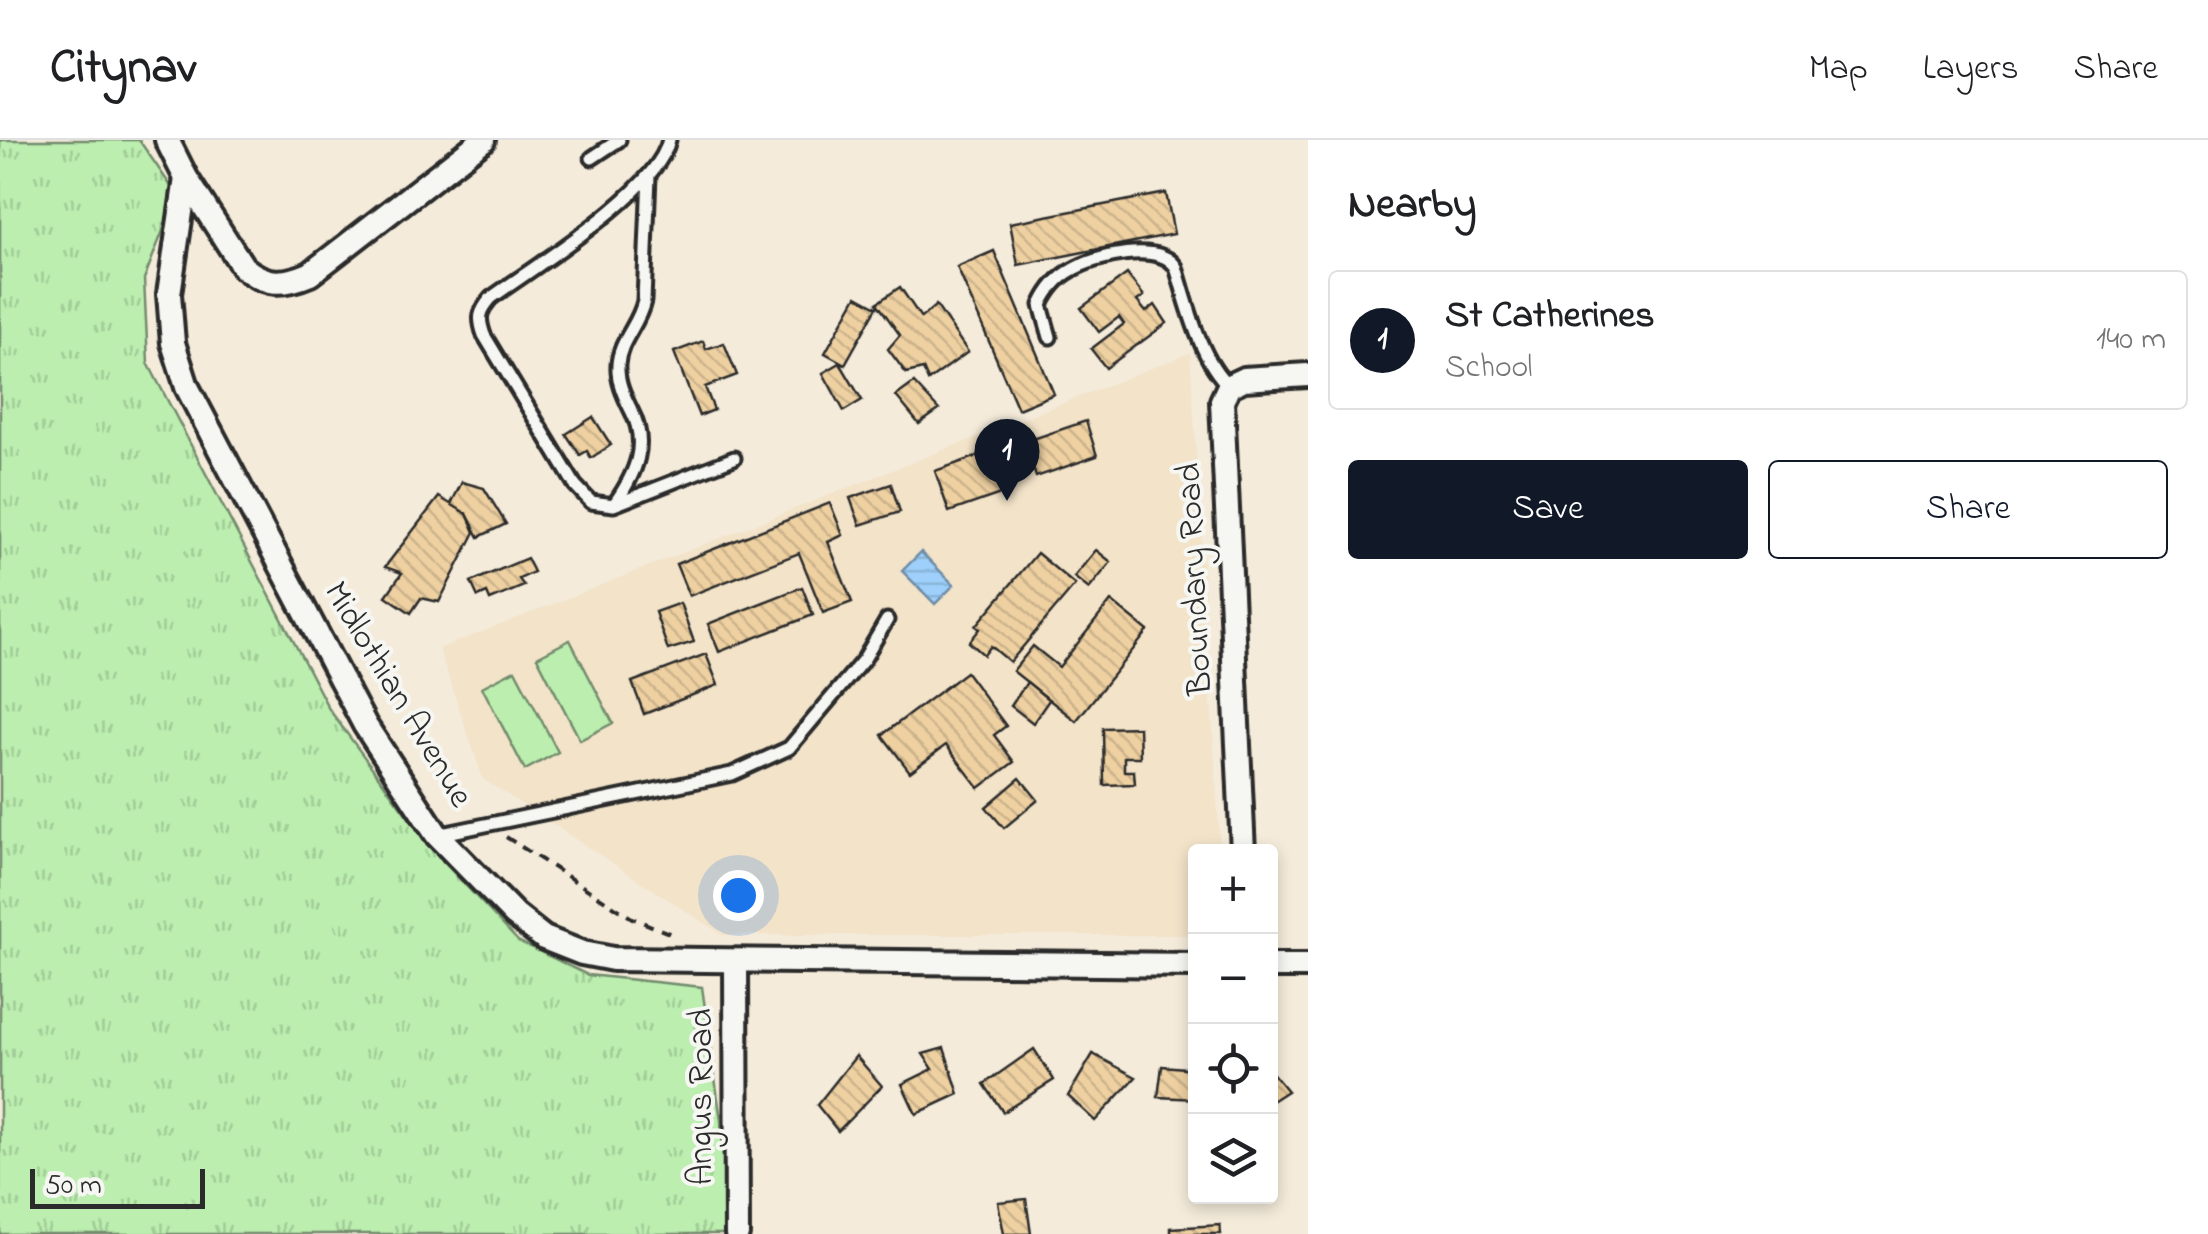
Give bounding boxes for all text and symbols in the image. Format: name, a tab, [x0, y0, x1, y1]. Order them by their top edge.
text: Citynav	[50, 34, 196, 104]
text: Map	[1809, 44, 1868, 95]
text: Layers	[1923, 44, 2018, 95]
text: Share	[2073, 44, 2158, 95]
text: Nearby	[1348, 175, 1476, 236]
text: St Catherines	[1445, 289, 1655, 345]
text: 1	[1377, 317, 1388, 364]
text: 140 m	[2096, 317, 2166, 364]
text: School	[1445, 345, 1533, 392]
pin: 1	[974, 418, 1040, 501]
button: Save	[1348, 460, 1748, 559]
button: Share	[1768, 460, 2168, 559]
street label: Boundary Road	[1164, 461, 1228, 698]
street label: Midlothian Avenue	[309, 572, 485, 818]
map controls	[1188, 844, 1278, 1204]
button: +	[1188, 844, 1278, 934]
your location	[713, 870, 764, 921]
button: −	[1188, 934, 1278, 1024]
street label: Angus Road	[677, 1008, 728, 1186]
button: locate	[1188, 1024, 1278, 1114]
button: layers	[1188, 1114, 1278, 1204]
scale bar	[30, 1164, 205, 1208]
text: 50 m	[45, 1166, 102, 1207]

